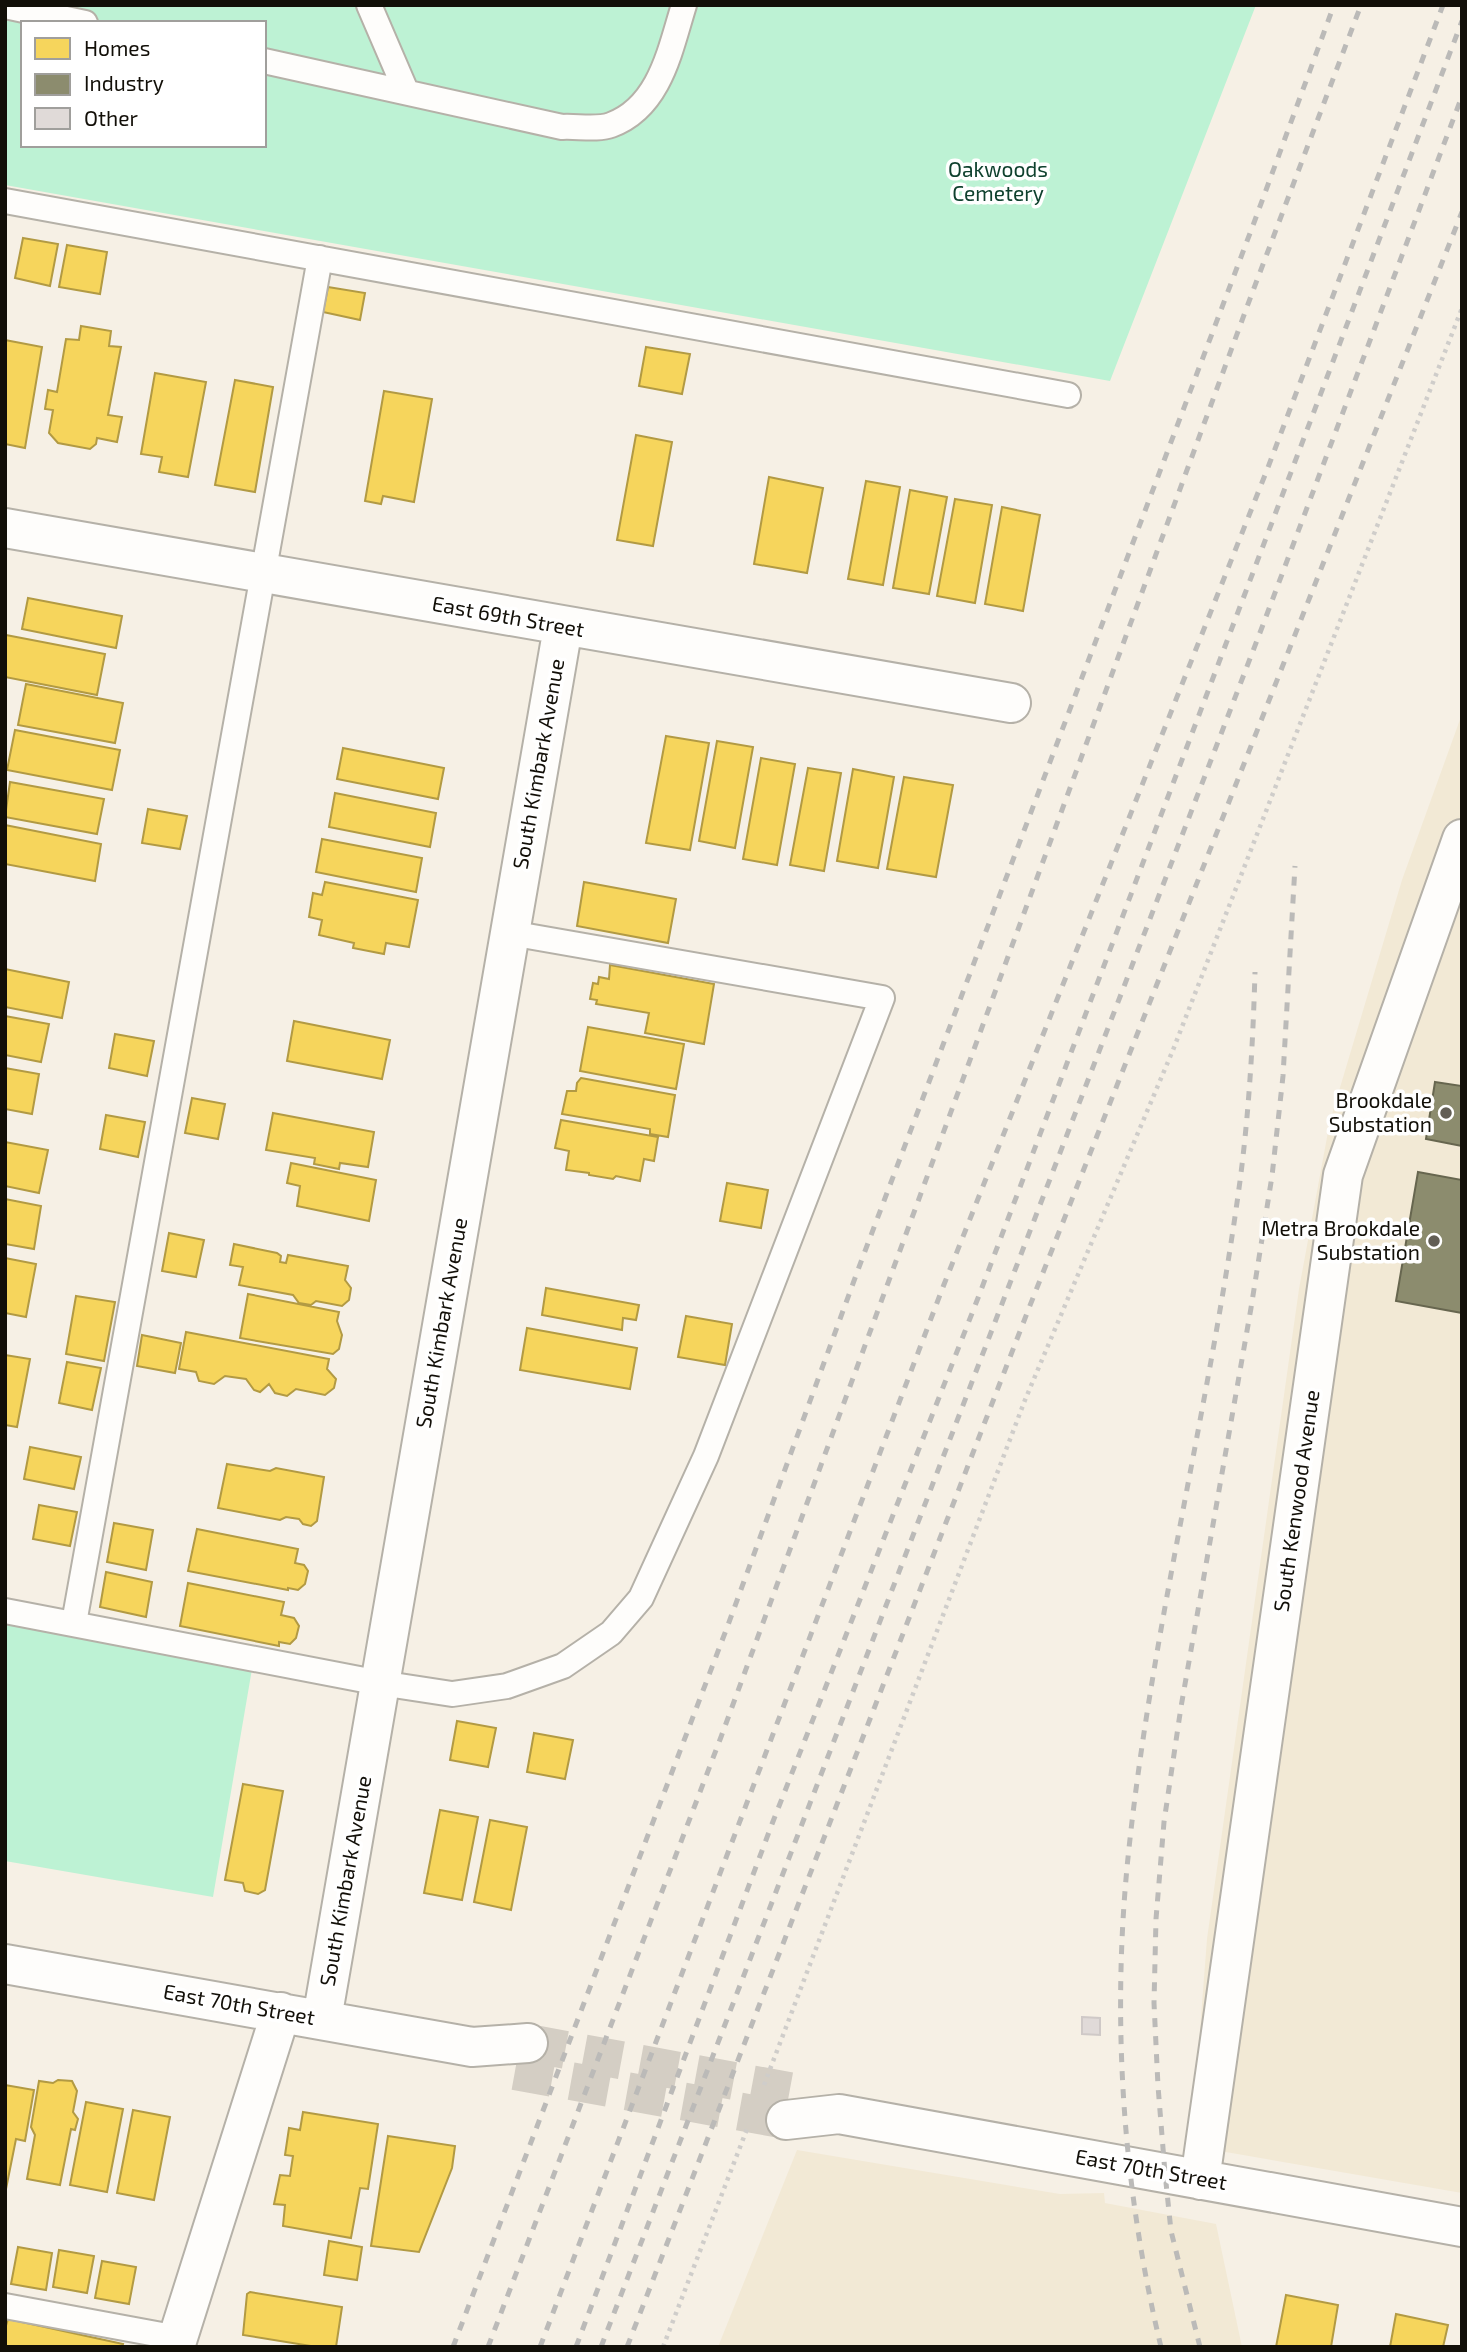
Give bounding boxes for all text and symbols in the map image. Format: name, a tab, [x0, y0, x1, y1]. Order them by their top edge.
legend	[21, 21, 266, 147]
text: Homes	[84, 35, 150, 60]
text: Industry	[84, 70, 164, 95]
text: Other	[84, 105, 139, 130]
park label: Oakwoods Cemetery	[948, 156, 1048, 205]
street label: East 69th Street	[430, 590, 586, 641]
street label: South Kimbark Avenue	[507, 656, 568, 871]
place label: Brookdale Substation	[1329, 1087, 1432, 1136]
marker: Brookdale Substation	[1438, 1105, 1454, 1121]
street label: South Kimbark Avenue	[410, 1215, 471, 1430]
place label: Metra Brookdale Substation	[1261, 1215, 1420, 1264]
marker: Metra Brookdale Substation	[1426, 1233, 1442, 1249]
street label: South Kenwood Avenue	[1268, 1388, 1323, 1613]
street label: South Kimbark Avenue	[314, 1773, 375, 1988]
street label: East 70th Street	[162, 1978, 317, 2029]
street label: East 70th Street	[1074, 2143, 1229, 2194]

